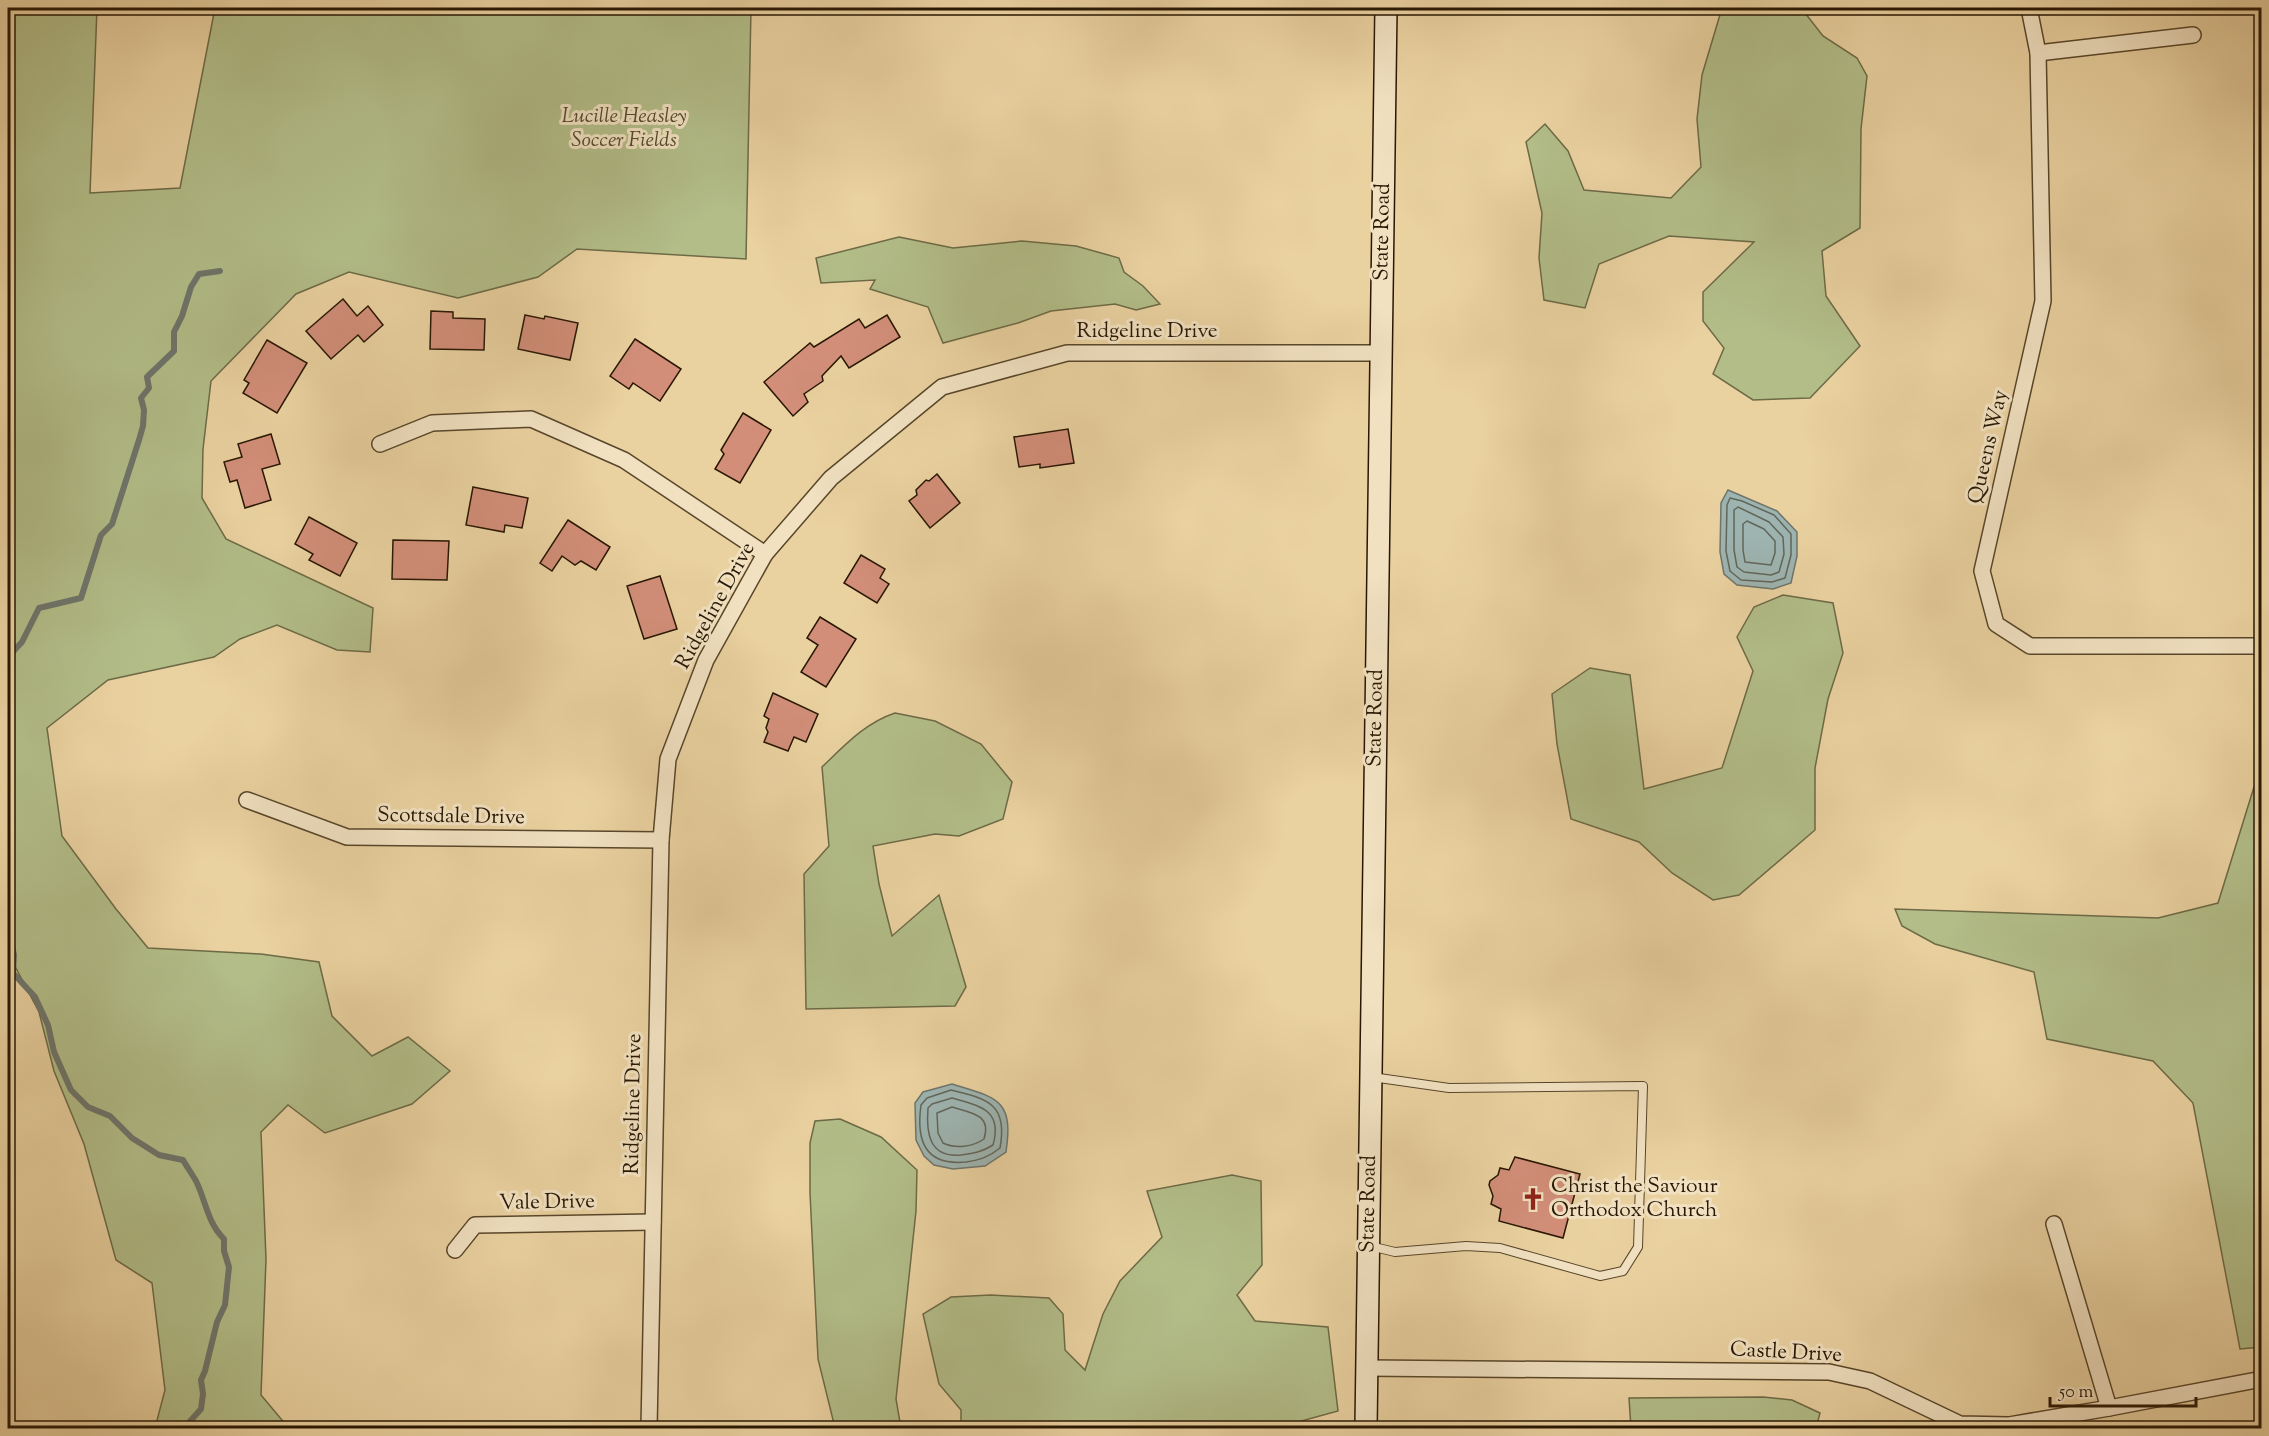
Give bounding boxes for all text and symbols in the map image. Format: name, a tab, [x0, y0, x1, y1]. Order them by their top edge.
park label: Lucille Heasley Soccer Fields	[561, 102, 687, 156]
street label: State Road	[1367, 183, 1399, 281]
street label: Ridgeline Drive	[1076, 317, 1218, 347]
street label: Queens Way	[1961, 386, 2017, 507]
street label: Ridgeline Drive	[669, 537, 763, 675]
street label: State Road	[1360, 669, 1392, 767]
street label: Scottsdale Drive	[377, 801, 525, 833]
street label: Ridgeline Drive	[618, 1033, 650, 1175]
street label: State Road	[1353, 1155, 1385, 1253]
place label: Christ the Saviour Orthodox Church	[1551, 1172, 1718, 1226]
church icon: Christ the Saviour Orthodox Church	[1520, 1186, 1546, 1212]
street label: Vale Drive	[499, 1187, 595, 1219]
street label: Castle Drive	[1729, 1335, 1843, 1371]
scale bar	[2050, 1370, 2196, 1408]
text: 50 m	[2058, 1380, 2094, 1406]

